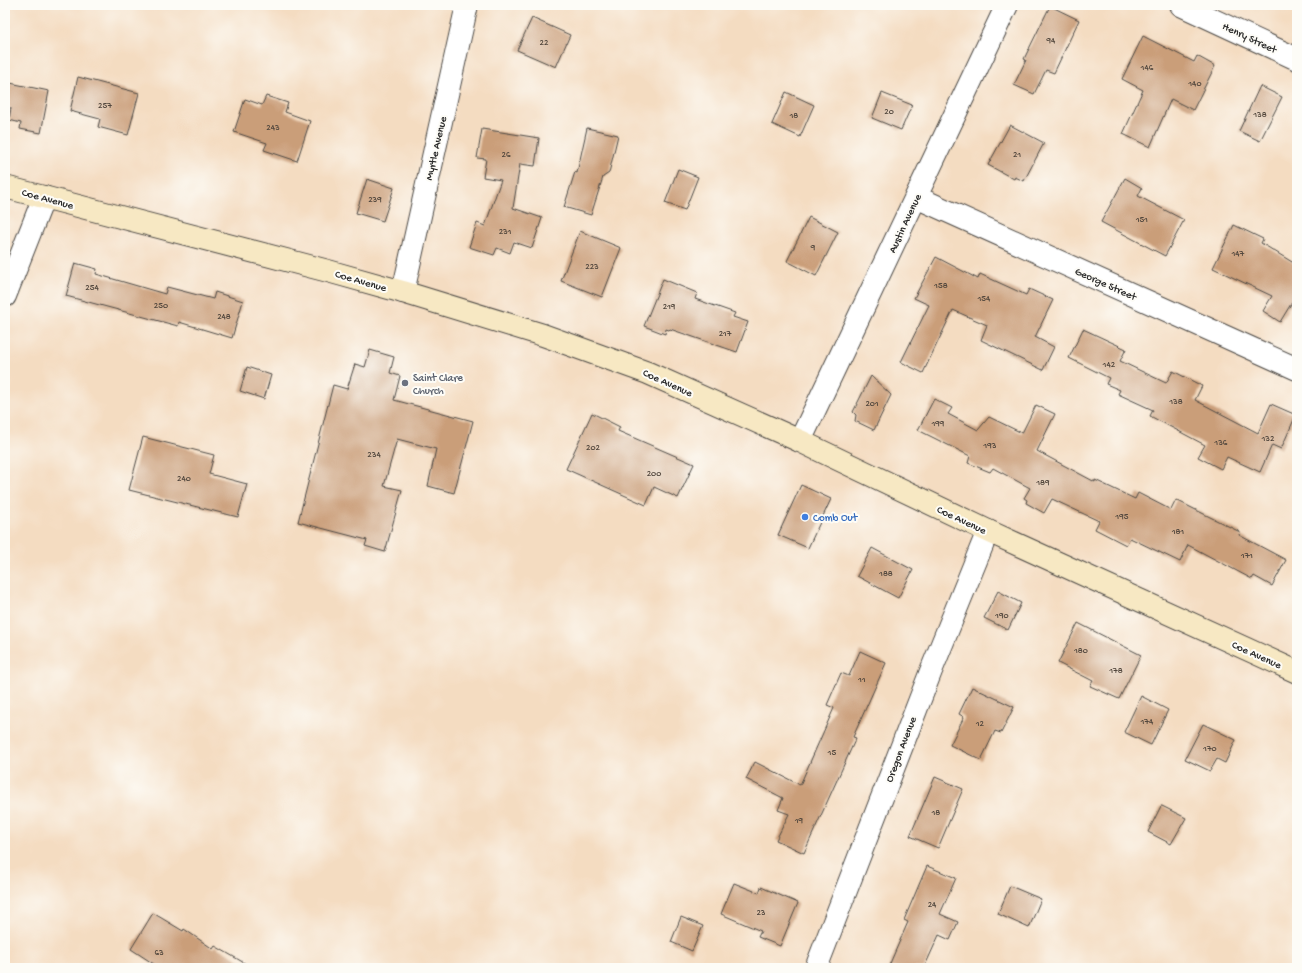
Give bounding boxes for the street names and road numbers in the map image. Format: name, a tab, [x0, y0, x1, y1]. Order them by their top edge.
street label: Henry Street	[1220, 21, 1280, 57]
street label: Myrtle Avenue	[424, 115, 450, 182]
street label: Coe Avenue	[20, 187, 75, 213]
street label: Austin Avenue	[887, 192, 925, 255]
street label: George Street	[1073, 266, 1139, 304]
street label: Coe Avenue	[333, 269, 388, 295]
street label: Coe Avenue	[641, 368, 694, 400]
street label: Coe Avenue	[935, 504, 988, 538]
street label: Coe Avenue	[1230, 640, 1283, 672]
street label: Oregon Avenue	[884, 715, 920, 784]

